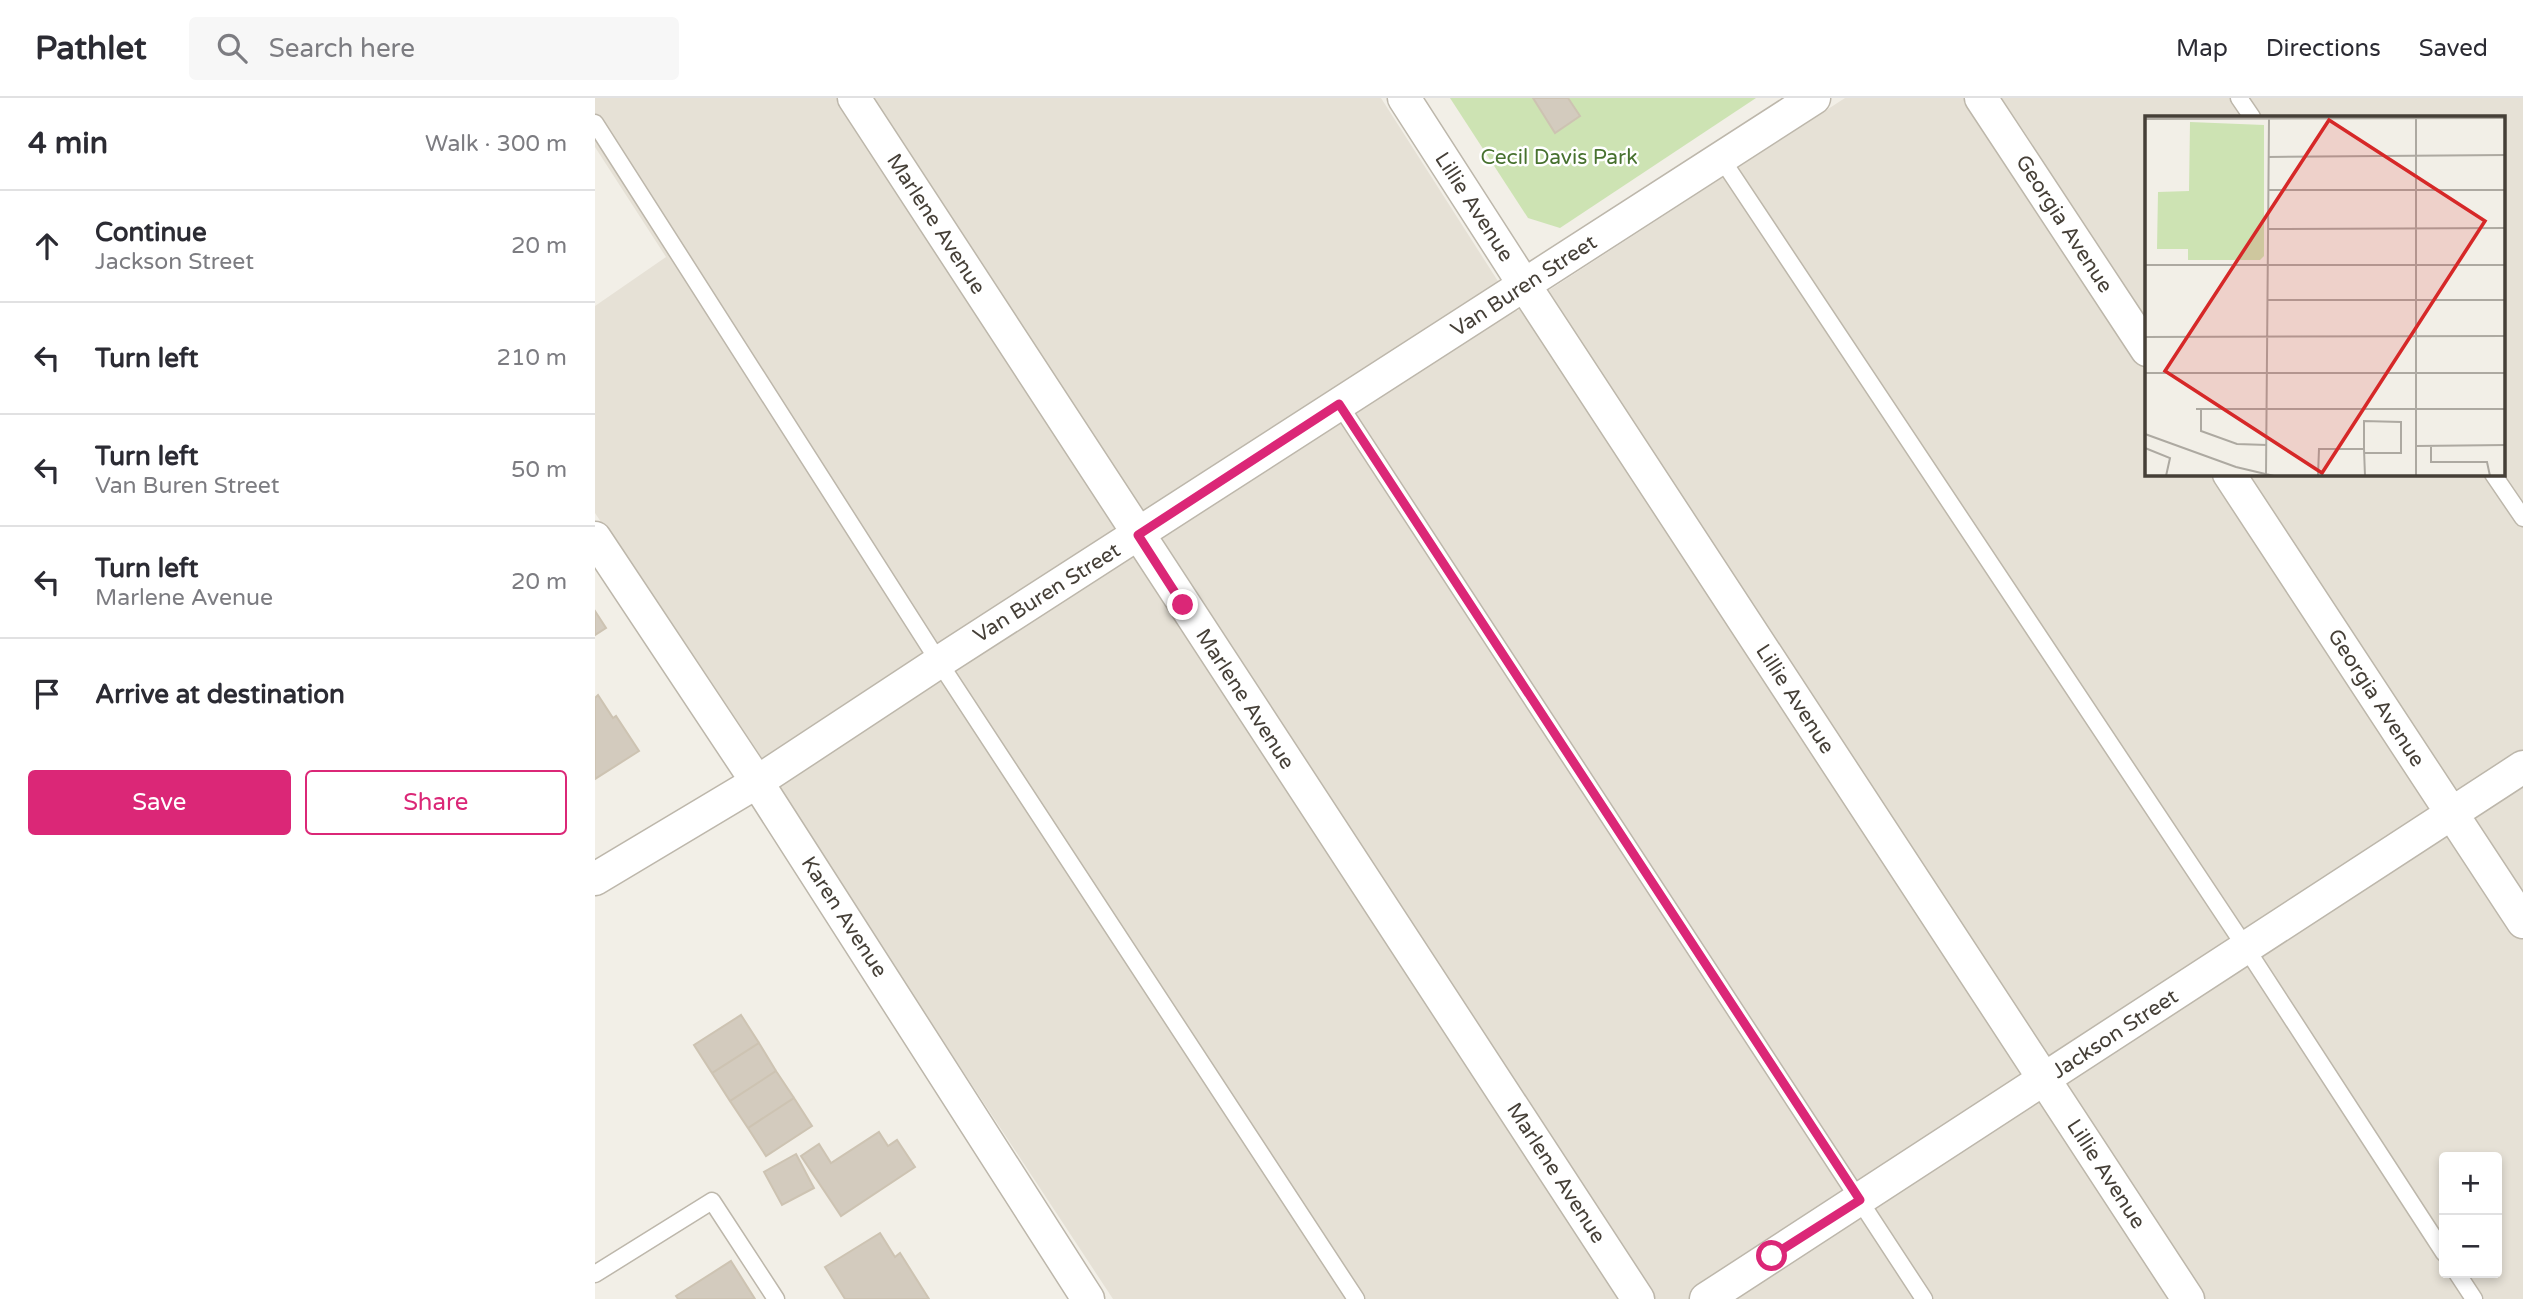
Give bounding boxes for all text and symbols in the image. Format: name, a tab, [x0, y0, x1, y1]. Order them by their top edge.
search box	[189, 17, 679, 80]
text: Pathlet	[35, 29, 147, 68]
icon: search	[213, 29, 251, 67]
text: Search here	[269, 33, 415, 64]
text: Map	[2176, 34, 2228, 63]
text: Directions	[2266, 34, 2381, 63]
text: Saved	[2419, 34, 2488, 63]
inset map	[2145, 116, 2505, 476]
text: 4 min	[28, 125, 108, 162]
text: Walk · 300 m	[425, 130, 567, 158]
park label: Cecil Davis Park	[1480, 145, 1638, 170]
street label: Lillie Avenue	[1429, 148, 1519, 267]
street label: Marlene Avenue	[881, 149, 991, 299]
street label: Georgia Avenue	[2010, 150, 2118, 298]
text: Continue	[95, 217, 207, 248]
icon: ahead	[28, 227, 66, 265]
street label: Van Buren Street	[1447, 230, 1601, 342]
text: 20 m	[511, 232, 567, 260]
text: Jackson Street	[95, 248, 254, 276]
icon: left	[28, 339, 66, 377]
text: Turn left	[95, 343, 198, 374]
text: 210 m	[497, 344, 567, 372]
text: Turn left	[95, 441, 198, 472]
icon: left	[28, 451, 66, 489]
text: 50 m	[511, 456, 567, 484]
text: Van Buren Street	[95, 472, 280, 500]
street label: Van Buren Street	[969, 538, 1125, 648]
text: Turn left	[95, 553, 198, 584]
icon: left	[28, 563, 66, 601]
text: 20 m	[511, 568, 567, 596]
text: Marlene Avenue	[95, 584, 273, 612]
route end	[1167, 589, 1198, 620]
street label: Marlene Avenue	[1190, 624, 1300, 774]
street label: Georgia Avenue	[2322, 624, 2430, 772]
street label: Lillie Avenue	[1750, 640, 1840, 759]
icon: arrive	[28, 675, 66, 713]
text: Arrive at destination	[95, 679, 345, 710]
button: Save	[28, 770, 291, 835]
button: Share	[305, 770, 567, 835]
street label: Karen Avenue	[796, 852, 892, 982]
street label: Jackson Street	[2047, 984, 2183, 1084]
street label: Marlene Avenue	[1501, 1098, 1611, 1248]
street label: Lillie Avenue	[2061, 1115, 2151, 1234]
map controls	[2439, 1152, 2502, 1278]
button: +	[2439, 1152, 2502, 1215]
button: −	[2439, 1215, 2502, 1278]
route start	[1756, 1240, 1787, 1271]

